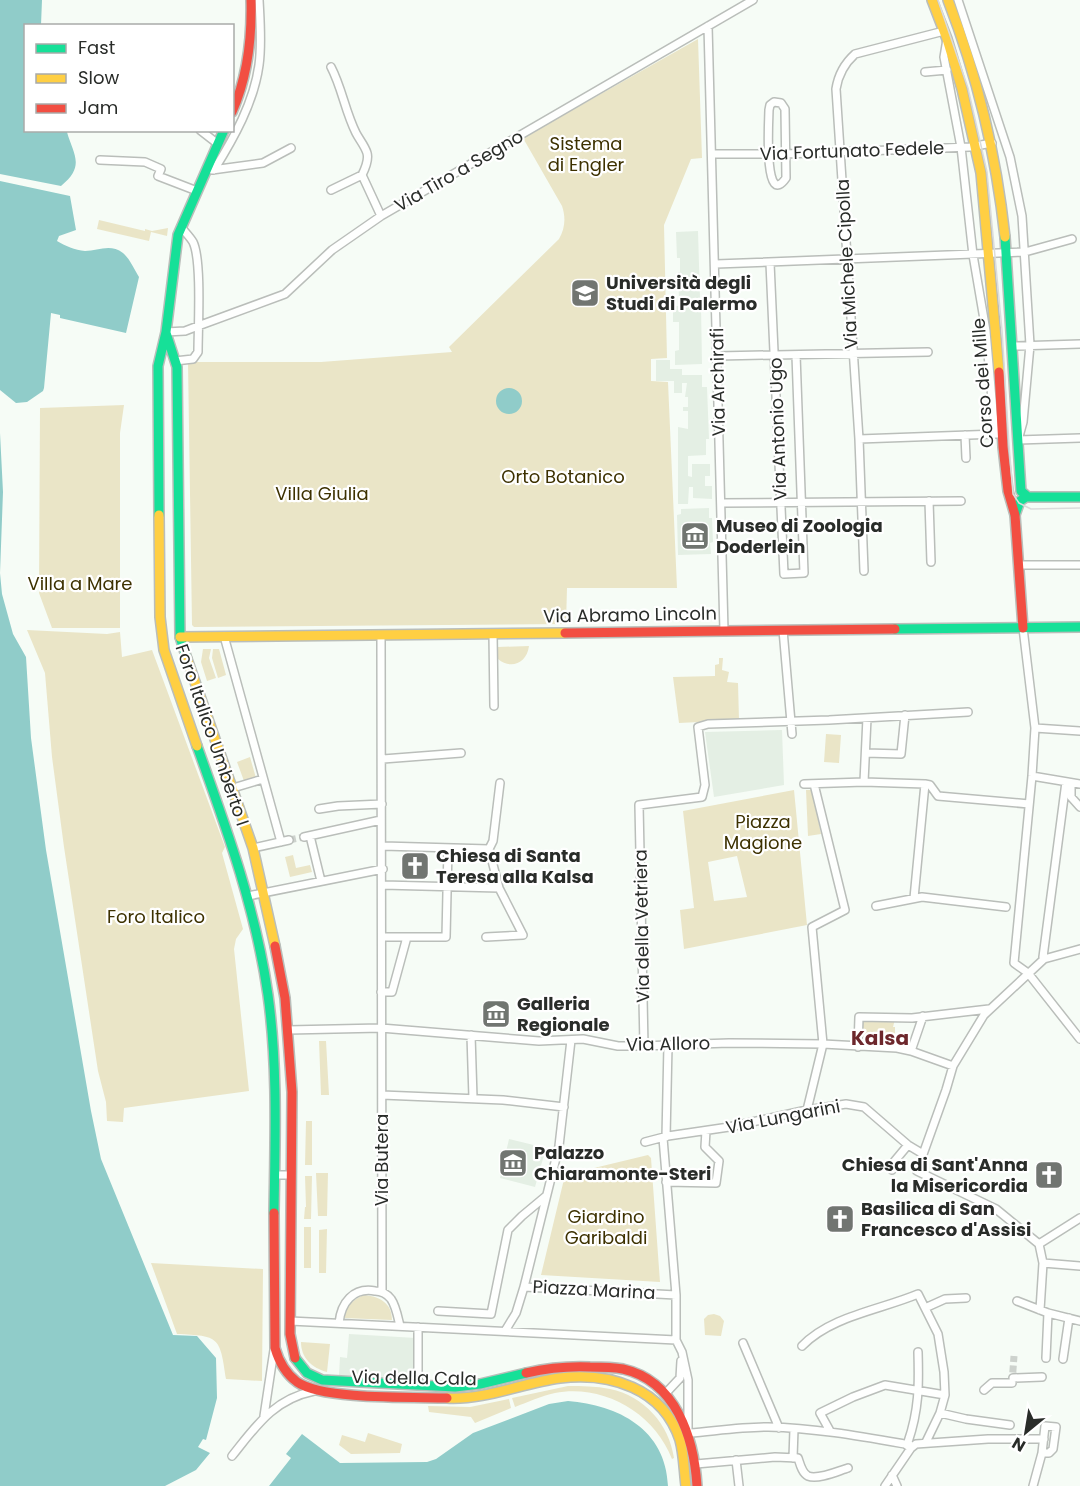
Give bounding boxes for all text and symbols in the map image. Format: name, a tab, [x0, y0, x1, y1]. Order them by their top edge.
legend	[24, 24, 234, 132]
text: Fast	[78, 35, 115, 60]
text: Slow	[78, 65, 120, 90]
text: Jam	[78, 95, 118, 120]
street label: Via Tiro a Segno	[390, 124, 528, 218]
park label: Sistema di Engler	[548, 131, 625, 177]
street label: Via Fortunato Fedele	[759, 135, 945, 166]
street label: Via Michele Cipolla	[830, 178, 863, 350]
place label: Università degli Studi di Palermo	[606, 270, 757, 316]
school or university icon: Università degli Studi di Palermo	[569, 277, 601, 309]
street label: Corso dei Mille	[965, 317, 1000, 449]
street label: Via Archirafi	[704, 328, 731, 436]
street label: Via Antonio Ugo	[763, 357, 792, 501]
park label: Orto Botanico	[501, 464, 625, 489]
park label: Villa Giulia	[275, 481, 369, 506]
place label: Museo di Zoologia Doderlein	[716, 513, 883, 559]
museum icon: Museo di Zoologia Doderlein	[679, 520, 711, 552]
park label: Villa a Mare	[28, 571, 132, 596]
street label: Via Abramo Lincoln	[543, 600, 717, 629]
street label: Foro Italico Umberto I	[170, 641, 255, 829]
park label: Piazza Magione	[724, 809, 802, 855]
place label: Chiesa di Santa Teresa alla Kalsa	[436, 843, 594, 889]
street label: Via della Vetriera	[628, 849, 655, 1003]
church icon: Chiesa di Santa Teresa alla Kalsa	[399, 850, 431, 882]
park label: Foro Italico	[107, 904, 205, 929]
place label: Galleria Regionale	[517, 991, 610, 1037]
museum icon: Galleria Regionale	[480, 998, 512, 1030]
district label: Kalsa	[851, 1024, 909, 1052]
street label: Via Alloro	[626, 1030, 710, 1057]
street label: Via Lungarini	[724, 1093, 842, 1140]
street label: Via Butera	[369, 1114, 394, 1206]
place label: Palazzo Chiaramonte-Steri	[534, 1140, 711, 1186]
museum icon: Palazzo Chiaramonte-Steri	[497, 1147, 529, 1179]
place label: Chiesa di Sant'Anna la Misericordia	[842, 1152, 1028, 1198]
church icon: Chiesa di Sant'Anna la Misericordia	[1033, 1159, 1065, 1191]
place label: Basilica di San Francesco d'Assisi	[861, 1196, 1031, 1242]
church icon: Basilica di San Francesco d'Assisi	[824, 1203, 856, 1235]
park label: Giardino Garibaldi	[565, 1204, 647, 1250]
street label: Piazza Marina	[532, 1274, 656, 1305]
street label: Via della Cala	[351, 1364, 477, 1391]
north arrow	[996, 1402, 1056, 1462]
text: N	[1008, 1432, 1030, 1458]

